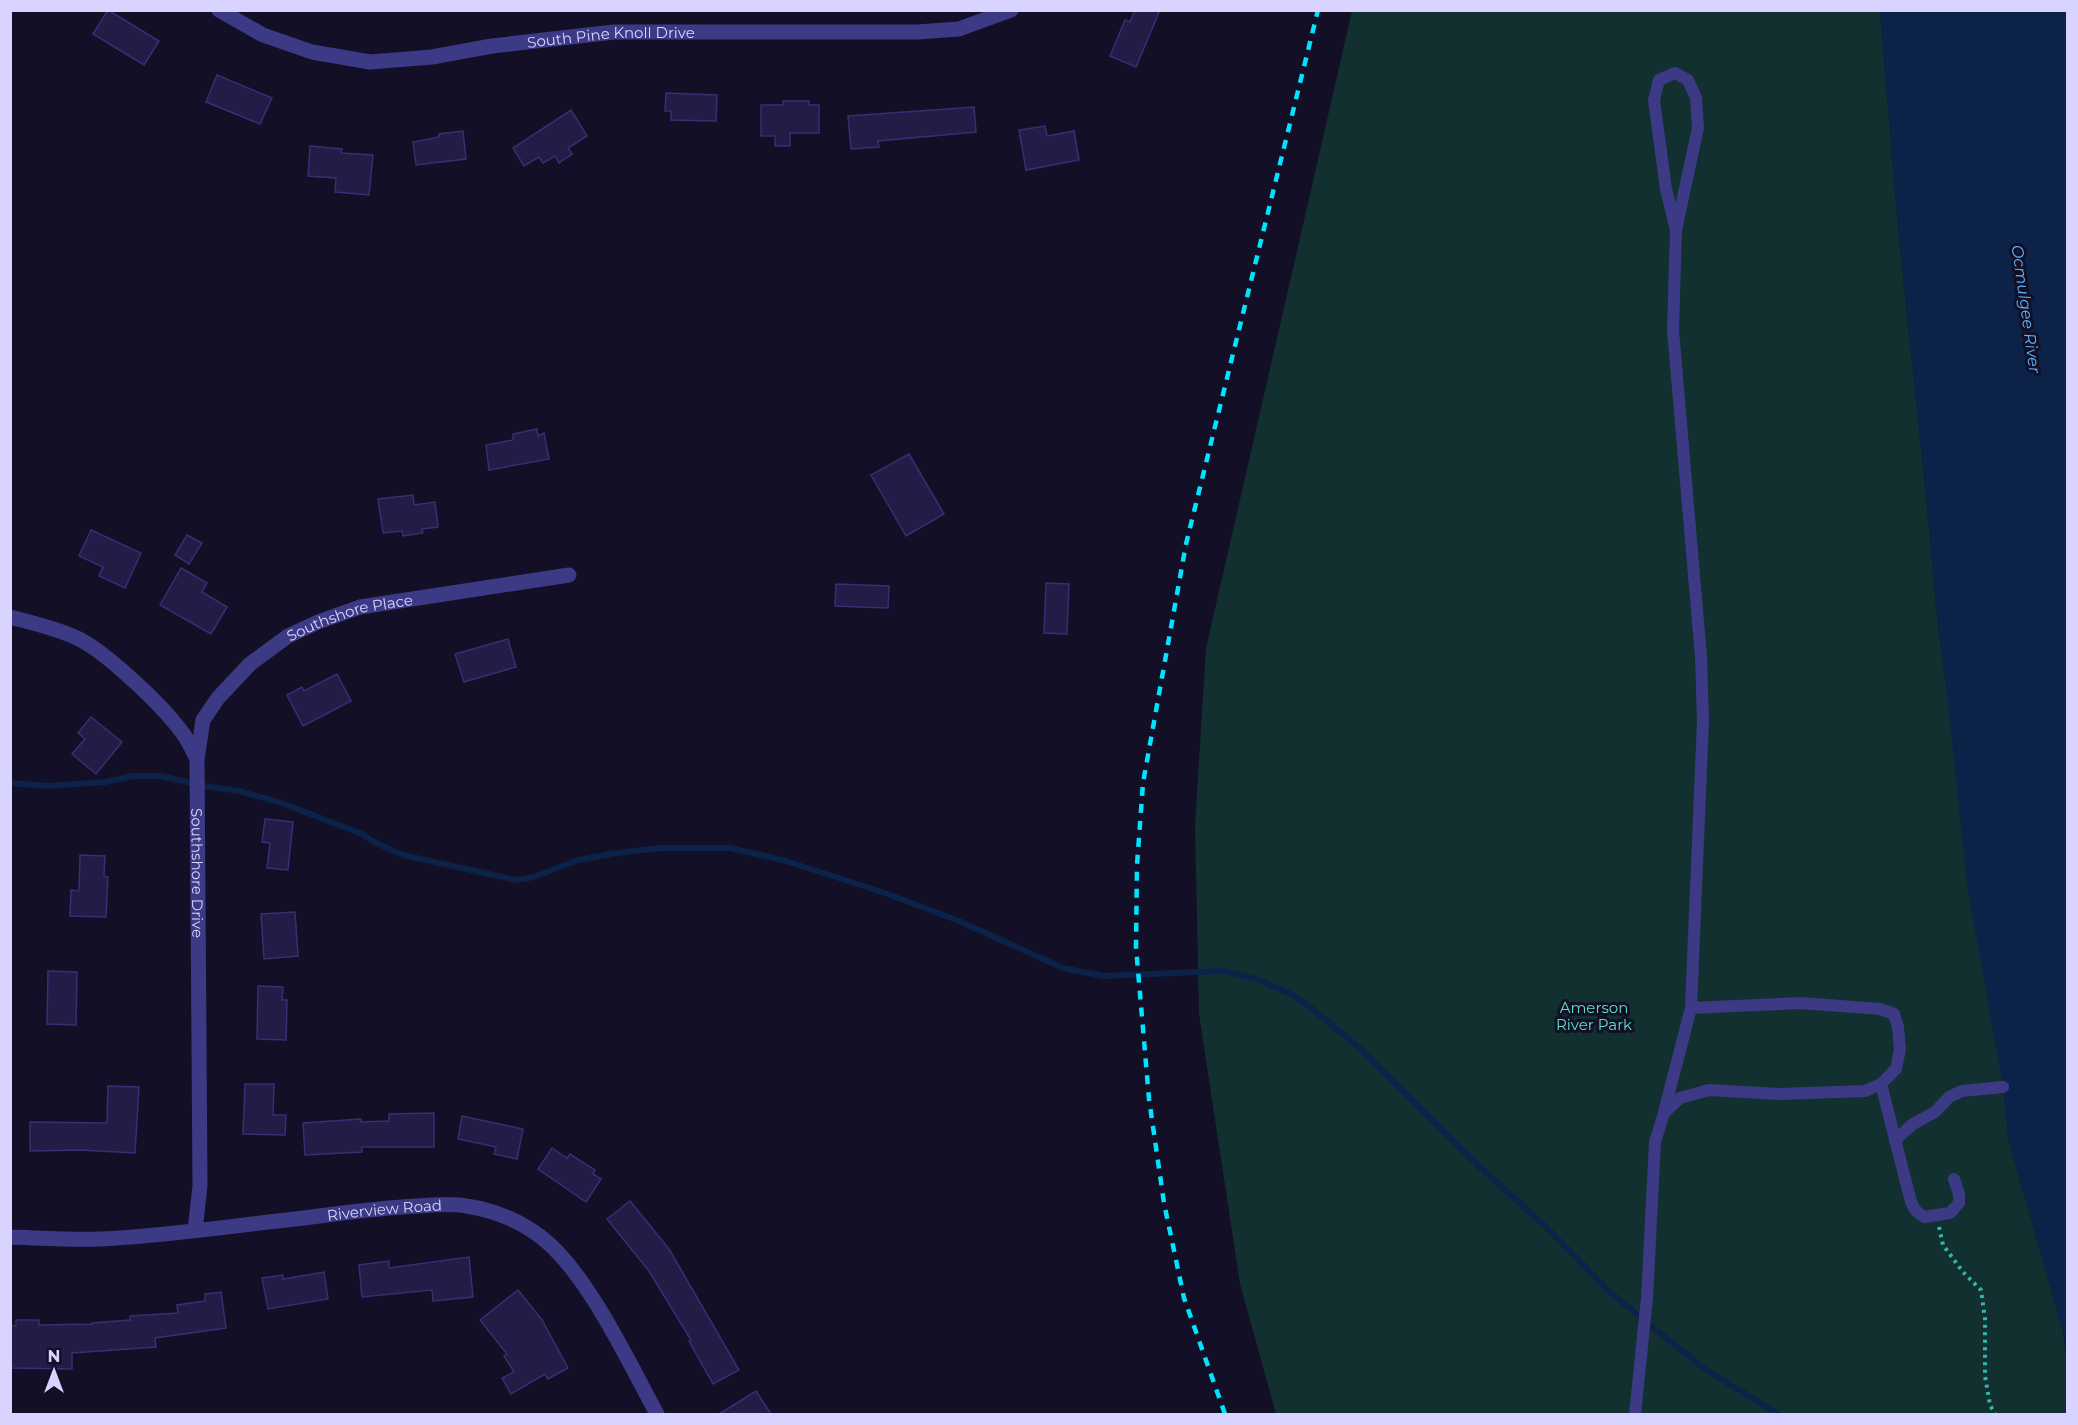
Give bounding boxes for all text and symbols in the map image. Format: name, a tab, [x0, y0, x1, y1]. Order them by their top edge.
street label: South Pine Knoll Drive	[526, 23, 695, 51]
water label: Ocmulgee River	[2008, 244, 2044, 375]
street label: Southshore Place	[283, 590, 414, 645]
street label: Southshore Drive	[188, 808, 208, 938]
park label: Amerson River Park	[1556, 998, 1632, 1034]
street label: Riverview Road	[326, 1195, 442, 1224]
north arrow	[24, 1341, 84, 1401]
text: N	[48, 1347, 60, 1366]

